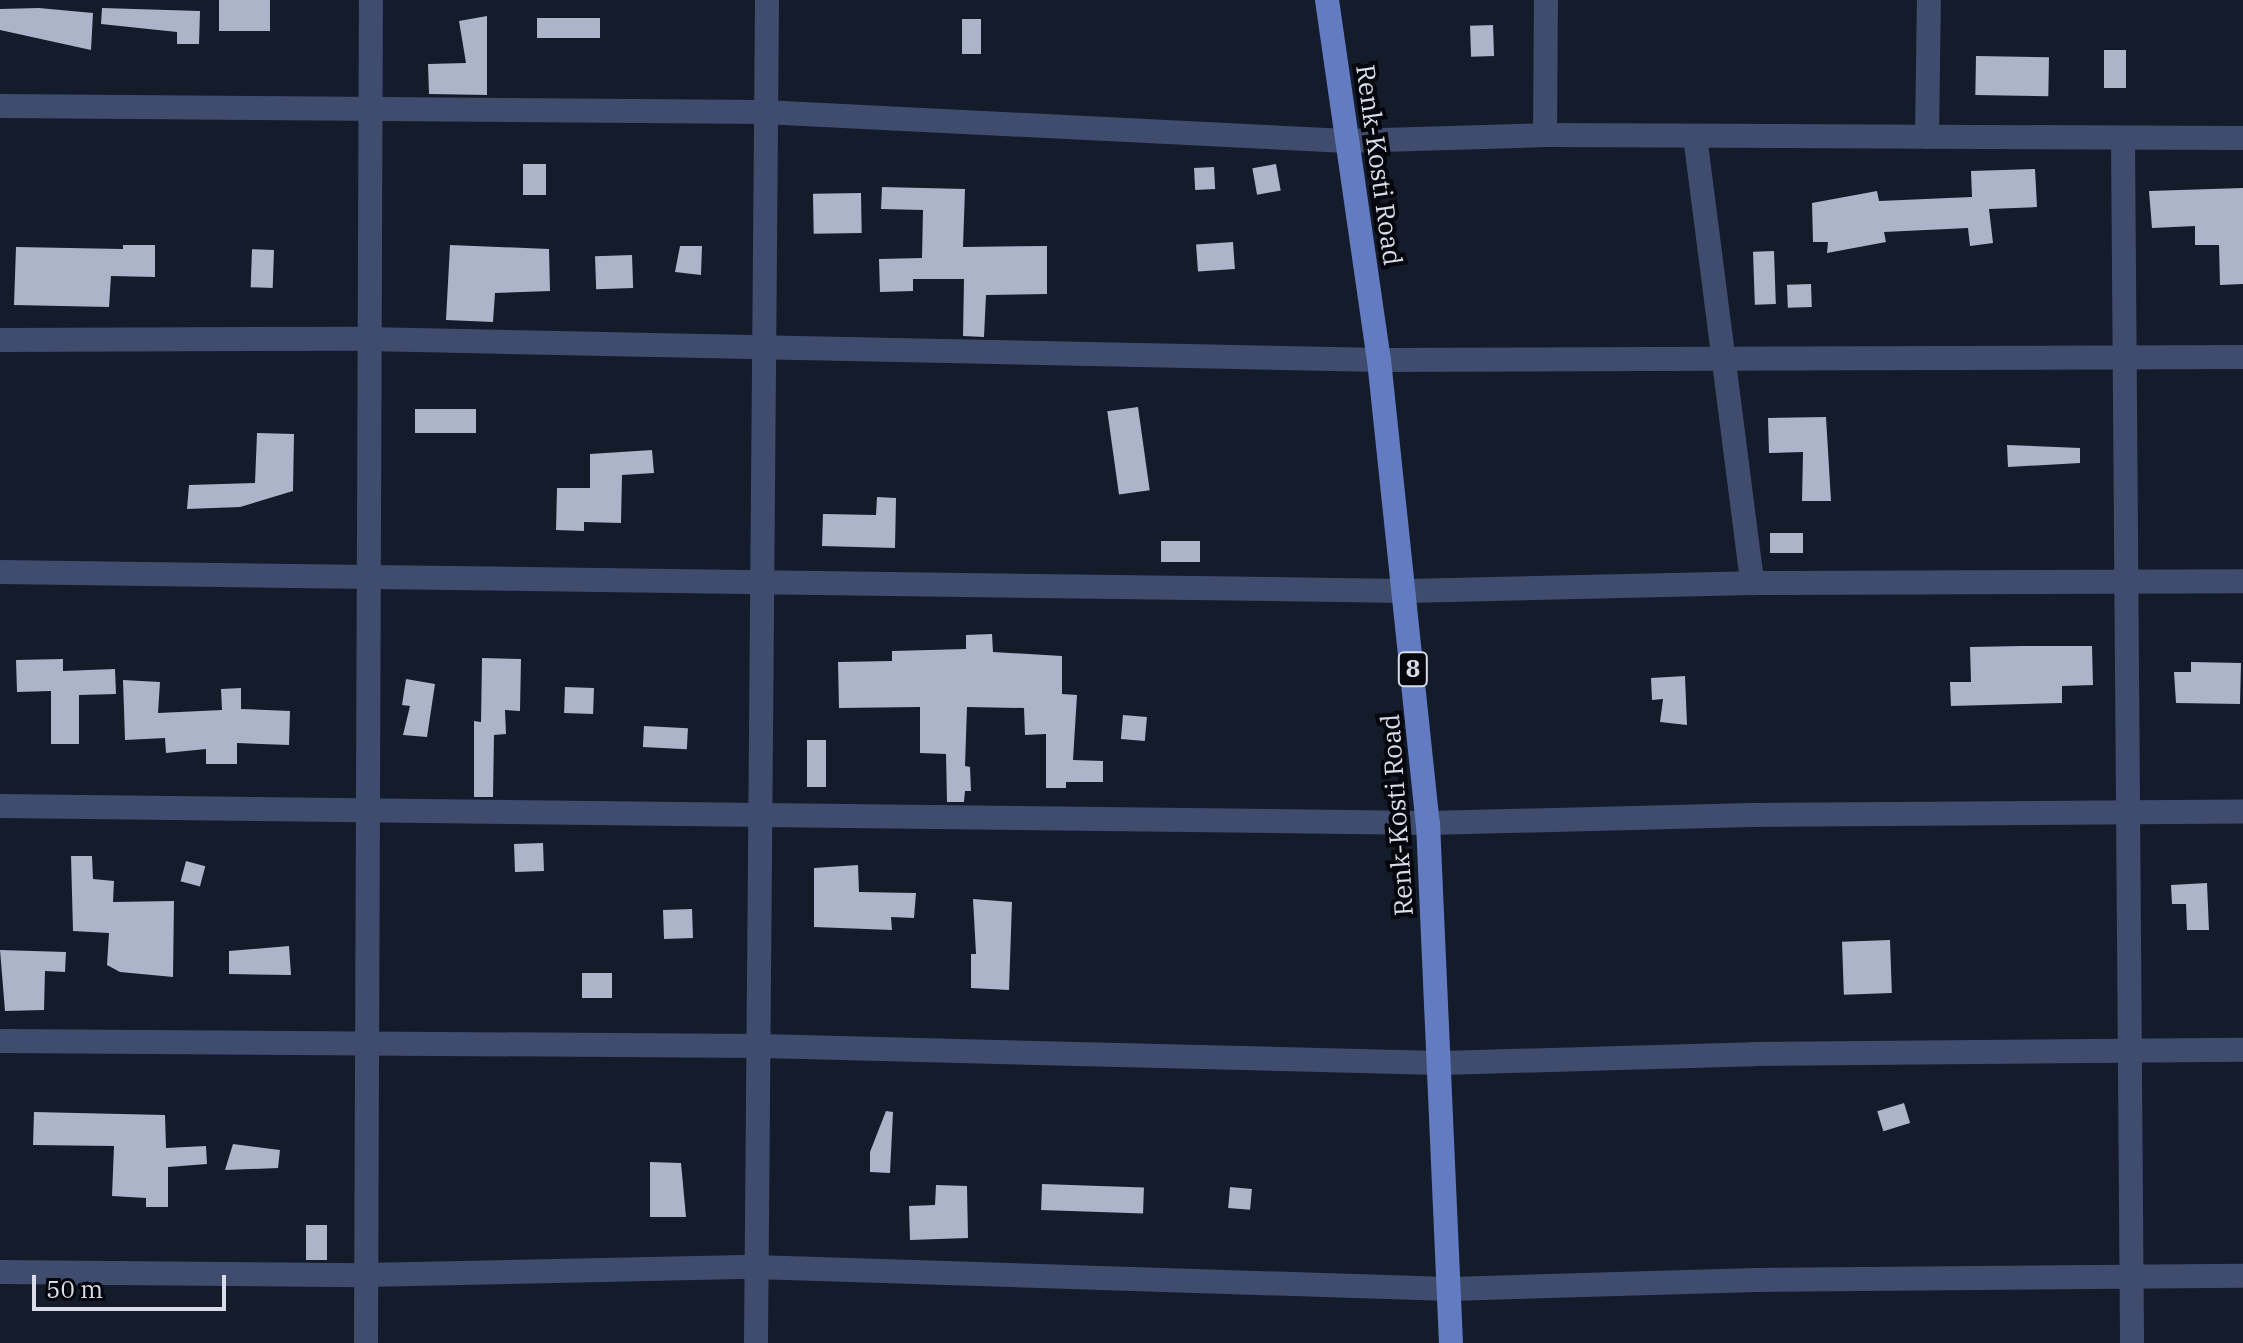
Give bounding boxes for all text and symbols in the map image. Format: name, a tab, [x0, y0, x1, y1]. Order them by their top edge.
street label: Renk-Kosti Road	[1349, 63, 1409, 267]
road number: 8	[1397, 649, 1429, 689]
street label: Renk-Kosti Road	[1374, 713, 1420, 917]
scale bar	[36, 1259, 230, 1309]
text: 50 m	[46, 1273, 103, 1305]

